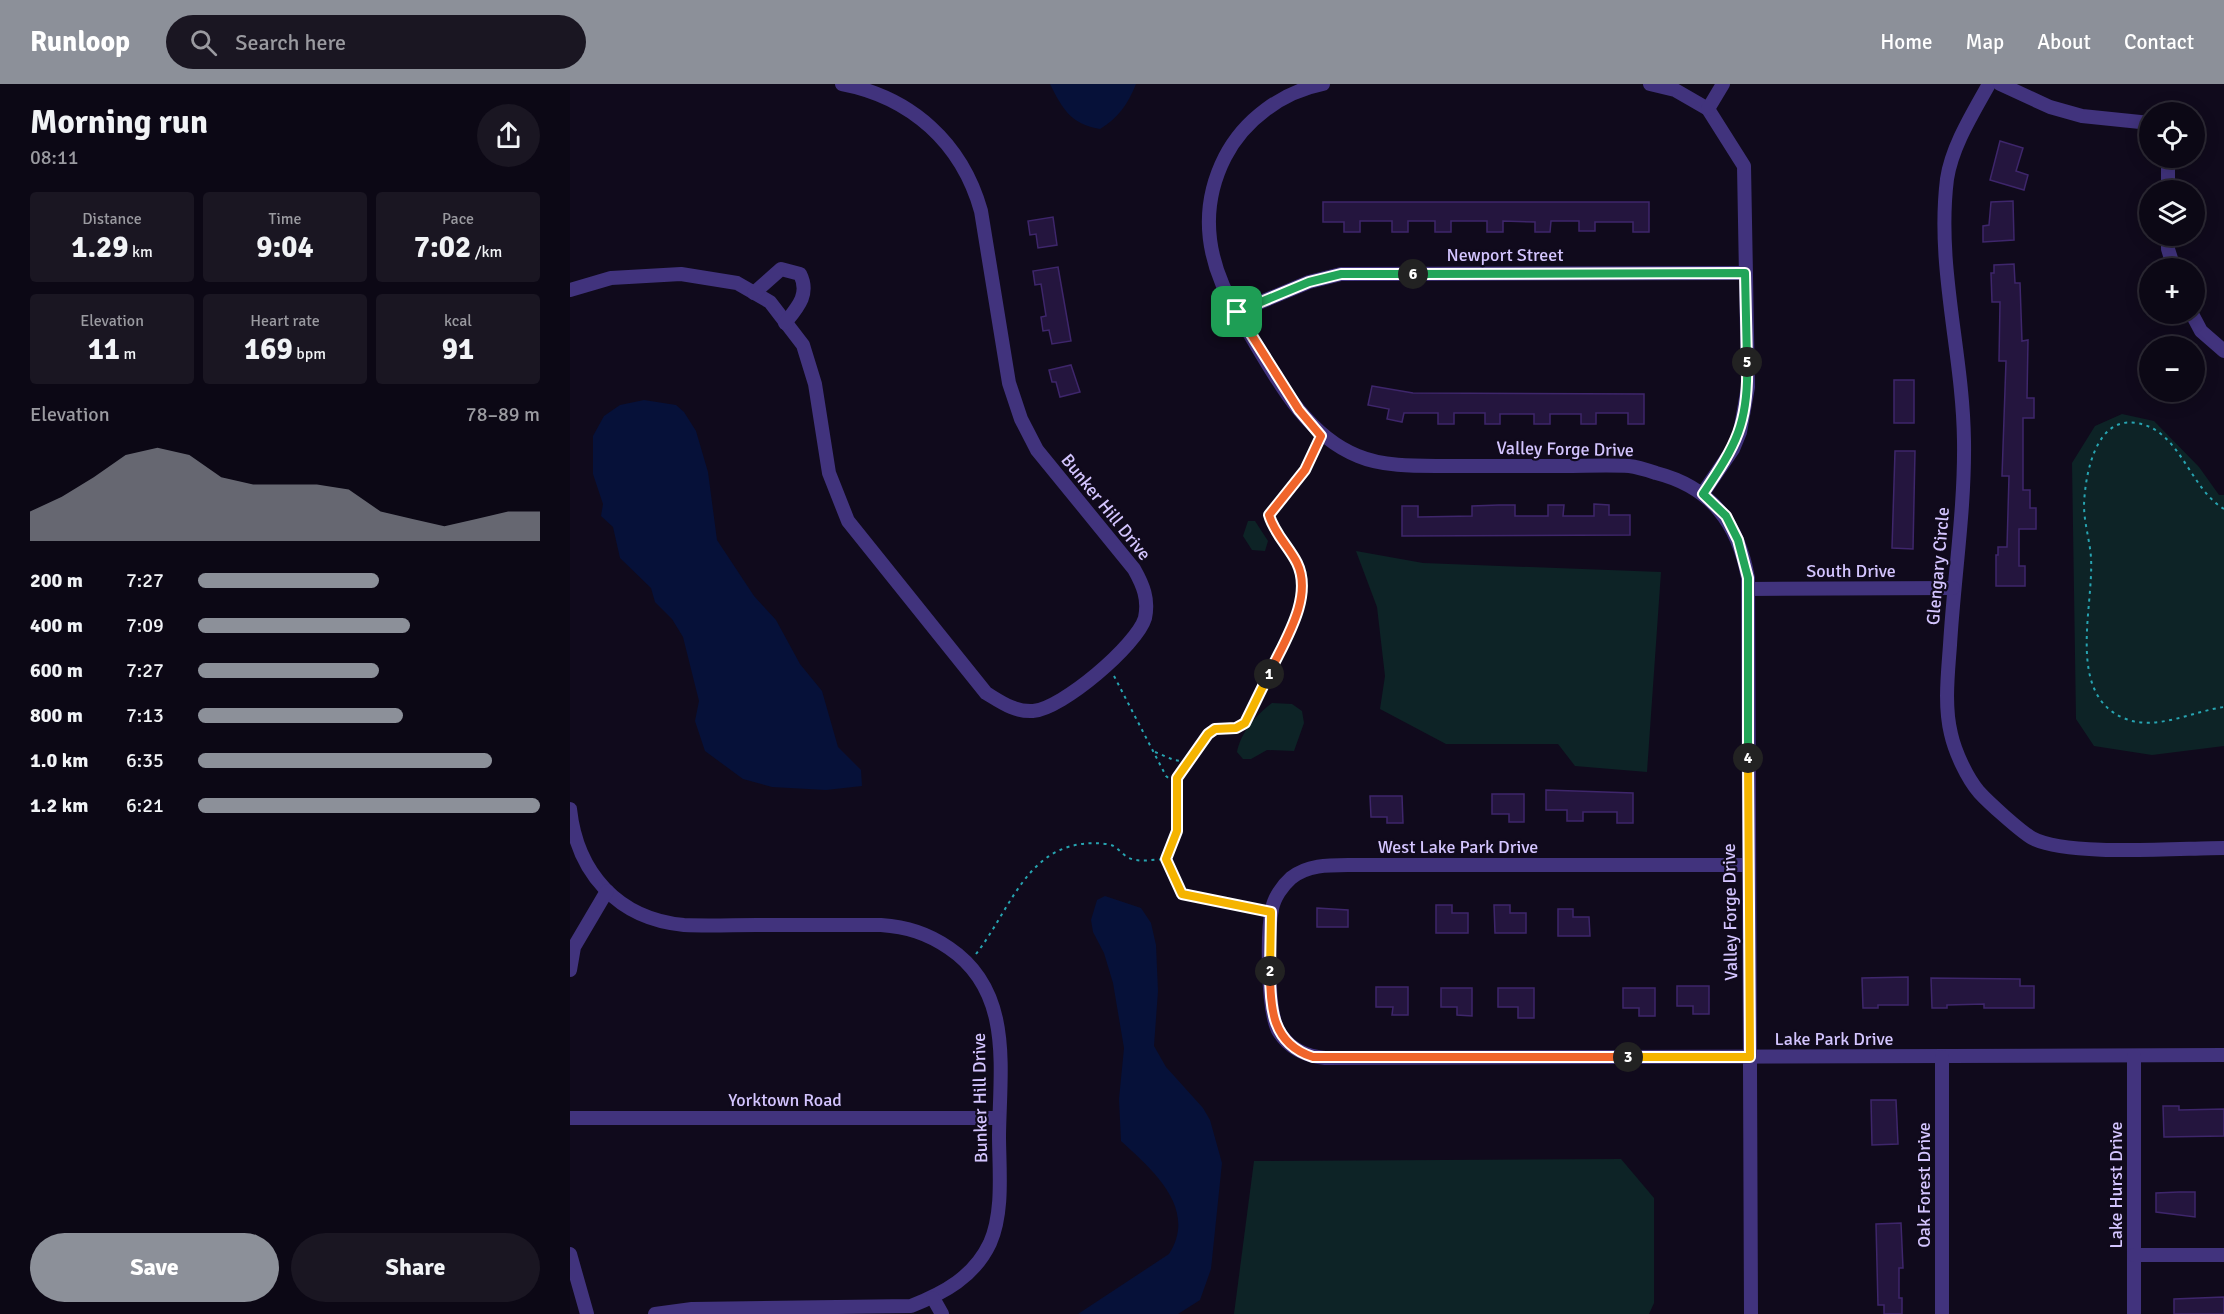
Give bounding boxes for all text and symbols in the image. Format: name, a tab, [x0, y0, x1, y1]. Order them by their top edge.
search box	[166, 15, 586, 69]
text: Runloop	[30, 25, 130, 59]
icon: search	[187, 26, 220, 59]
text: Search here	[235, 29, 346, 56]
text: Home	[1880, 29, 1933, 55]
text: Map	[1966, 29, 2004, 55]
text: About	[2037, 29, 2091, 55]
text: Contact	[2124, 29, 2194, 55]
text: Morning run	[30, 102, 208, 143]
map controls	[2139, 102, 2205, 402]
button: locate	[2139, 102, 2205, 168]
button: share	[477, 104, 540, 167]
text: 08:11	[30, 145, 79, 170]
button: layers	[2139, 180, 2205, 246]
text: Distance	[82, 209, 142, 229]
text: Time	[269, 209, 301, 229]
text: Pace	[442, 209, 474, 229]
text: 1.29	[71, 229, 128, 266]
text: 9:04	[256, 229, 314, 266]
text: 7:02	[414, 229, 471, 266]
text: km	[128, 242, 153, 262]
text: /km	[471, 242, 502, 262]
street label: Newport Street	[1446, 244, 1564, 266]
button: +	[2139, 258, 2205, 324]
pin: 6	[1398, 259, 1428, 289]
text: 6	[1409, 264, 1417, 284]
pin	[1211, 286, 1262, 337]
icon: arrive	[1220, 295, 1253, 328]
text: Elevation	[80, 311, 144, 331]
text: Heart rate	[250, 311, 320, 331]
text: kcal	[444, 311, 472, 331]
text: 11	[88, 331, 120, 368]
text: 169	[244, 331, 293, 368]
text: 91	[442, 331, 474, 368]
button: −	[2139, 336, 2205, 402]
text: m	[120, 344, 136, 364]
text: bpm	[293, 344, 326, 364]
pin: 5	[1732, 347, 1762, 377]
text: 5	[1743, 352, 1751, 372]
text: Elevation	[30, 402, 110, 427]
text: 78–89 m	[466, 402, 540, 427]
street label: Valley Forge Drive	[1496, 437, 1634, 461]
street label: Bunker Hill Drive	[1056, 449, 1156, 565]
street label: Glengary Circle	[1922, 506, 1954, 626]
street label: South Drive	[1806, 560, 1896, 582]
text: 200 m	[30, 568, 83, 593]
text: 7:27	[126, 568, 164, 593]
text: 400 m	[30, 613, 83, 638]
text: 7:09	[126, 613, 164, 638]
text: 600 m	[30, 658, 83, 683]
text: 7:27	[126, 658, 164, 683]
pin: 1	[1254, 659, 1284, 689]
text: 1	[1265, 664, 1273, 684]
text: 800 m	[30, 703, 83, 728]
text: 7:13	[126, 703, 164, 728]
pin: 4	[1733, 743, 1763, 773]
text: 1.0 km	[30, 748, 88, 773]
text: 6:35	[126, 748, 164, 773]
text: 4	[1744, 748, 1752, 768]
text: 1.2 km	[30, 793, 88, 818]
text: 6:21	[126, 793, 164, 818]
street label: West Lake Park Drive	[1378, 836, 1538, 858]
street label: Valley Forge Drive	[1718, 843, 1742, 981]
pin: 2	[1255, 956, 1285, 986]
text: 2	[1266, 961, 1274, 981]
street label: Lake Park Drive	[1775, 1028, 1893, 1050]
street label: Bunker Hill Drive	[968, 1033, 992, 1163]
pin: 3	[1613, 1042, 1643, 1072]
text: 3	[1624, 1047, 1632, 1067]
street label: Yorktown Road	[728, 1089, 842, 1111]
street label: Oak Forest Drive	[1913, 1122, 1935, 1248]
street label: Lake Hurst Drive	[2105, 1122, 2127, 1249]
button: Save	[30, 1233, 279, 1302]
button: Share	[291, 1233, 540, 1302]

